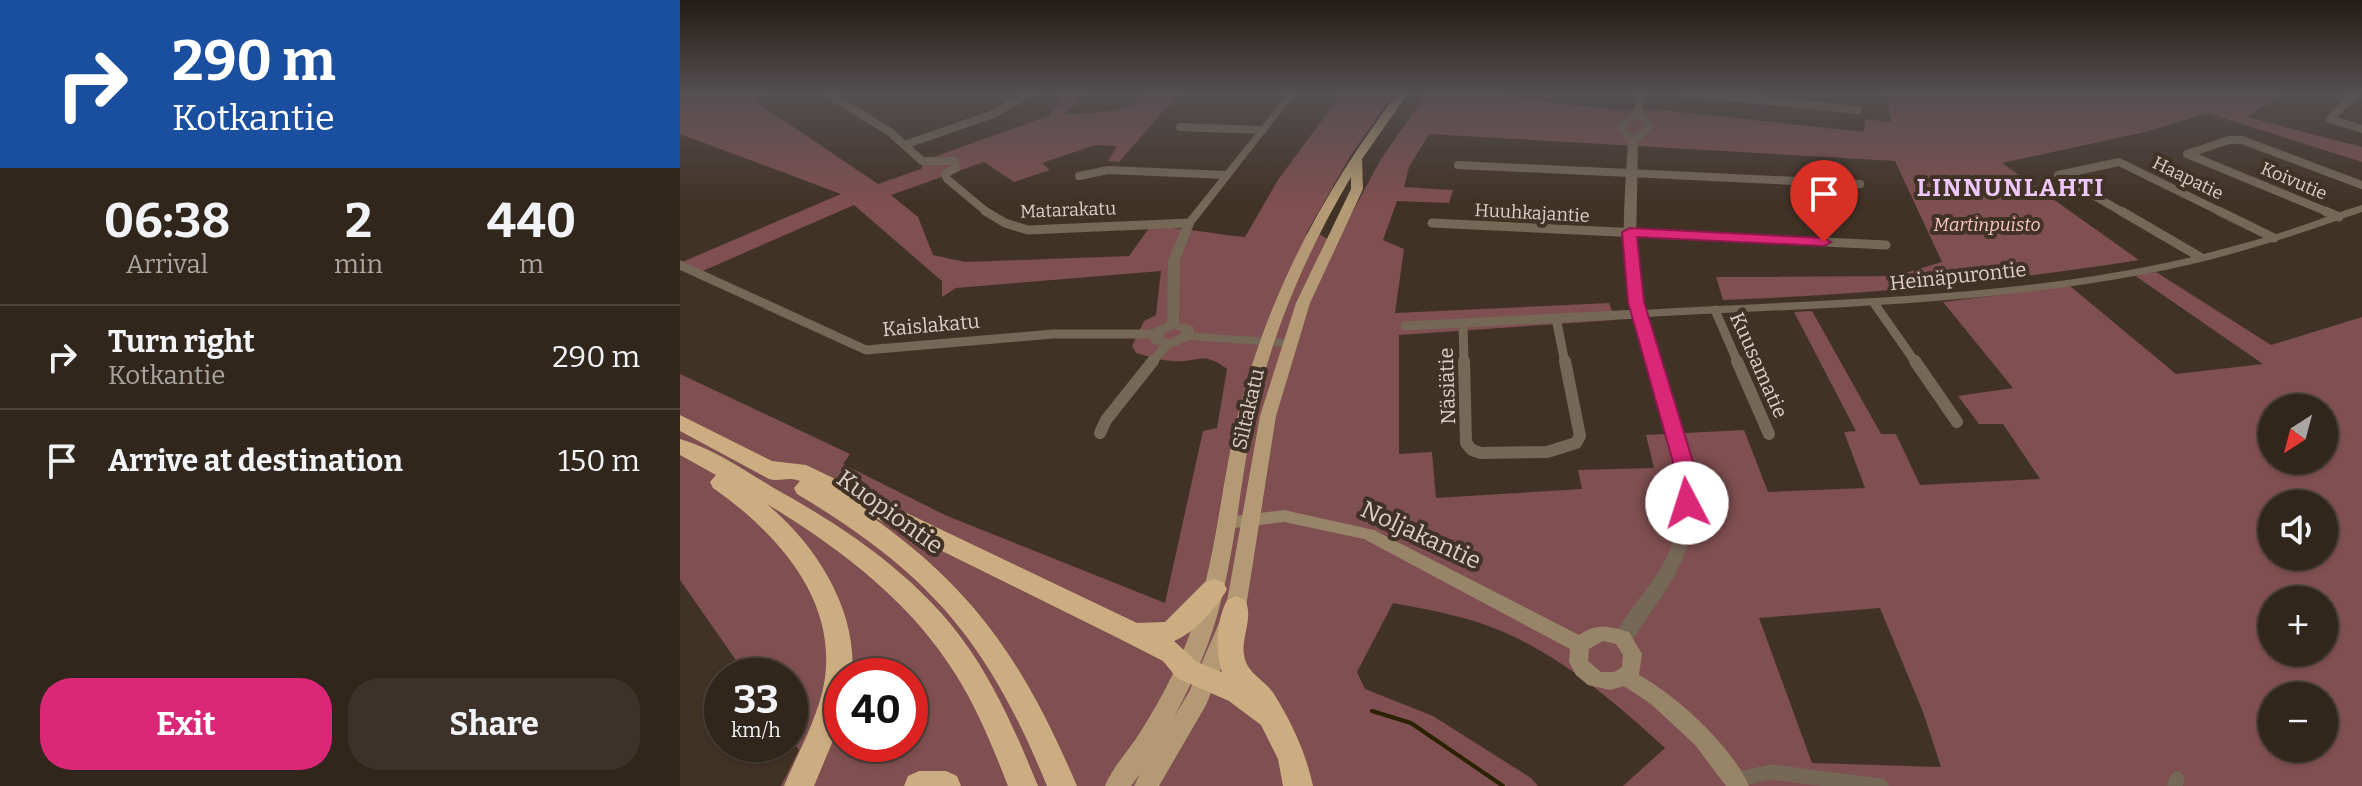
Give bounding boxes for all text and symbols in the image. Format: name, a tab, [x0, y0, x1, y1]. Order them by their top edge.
text: 290 m	[172, 28, 336, 95]
icon: right	[40, 32, 144, 136]
text: Kotkantie	[172, 96, 335, 140]
street label: Haapatie	[2149, 151, 2227, 205]
street label: Koivutie	[2258, 157, 2330, 205]
pin	[1790, 160, 1858, 242]
icon: arrive	[1802, 172, 1846, 216]
district label: LINNUNLAHTI	[1917, 174, 2105, 202]
text: 06:38	[104, 192, 230, 250]
text: 2	[345, 192, 372, 250]
text: 440	[487, 192, 576, 250]
street label: Matarakatu	[1020, 197, 1116, 223]
street label: Huuhkajantie	[1474, 199, 1590, 227]
park label: Martinpuisto	[1934, 214, 2040, 236]
text: Arrival	[126, 249, 208, 280]
text: min	[334, 249, 383, 280]
text: m	[519, 249, 544, 280]
street label: Heinäpurontie	[1889, 257, 2027, 295]
street label: Kuusamatie	[1725, 308, 1793, 422]
street label: Kaislakatu	[881, 309, 981, 341]
text: Turn right	[108, 324, 255, 360]
icon: right	[40, 335, 84, 379]
text: 290 m	[552, 339, 640, 375]
street label: Näsiätie	[1434, 347, 1460, 425]
text: Kotkantie	[108, 360, 225, 391]
street label: Siltakatu	[1227, 366, 1269, 452]
north arrow	[2258, 394, 2338, 474]
map controls	[2258, 394, 2338, 762]
icon: arrive	[40, 439, 84, 483]
text: Arrive at destination	[108, 443, 403, 479]
text: 150 m	[558, 443, 640, 479]
position arrow	[1645, 461, 1729, 545]
street label: Kuopiontie	[831, 464, 949, 560]
button: sound	[2258, 490, 2338, 570]
street label: Noljakantie	[1357, 495, 1485, 575]
button: +	[2258, 586, 2338, 666]
speed limit sign: 40	[824, 658, 928, 762]
text: 33	[733, 676, 779, 724]
button: Exit	[40, 678, 332, 770]
button: Share	[348, 678, 640, 770]
button: −	[2258, 682, 2338, 762]
text: km/h	[731, 718, 781, 742]

